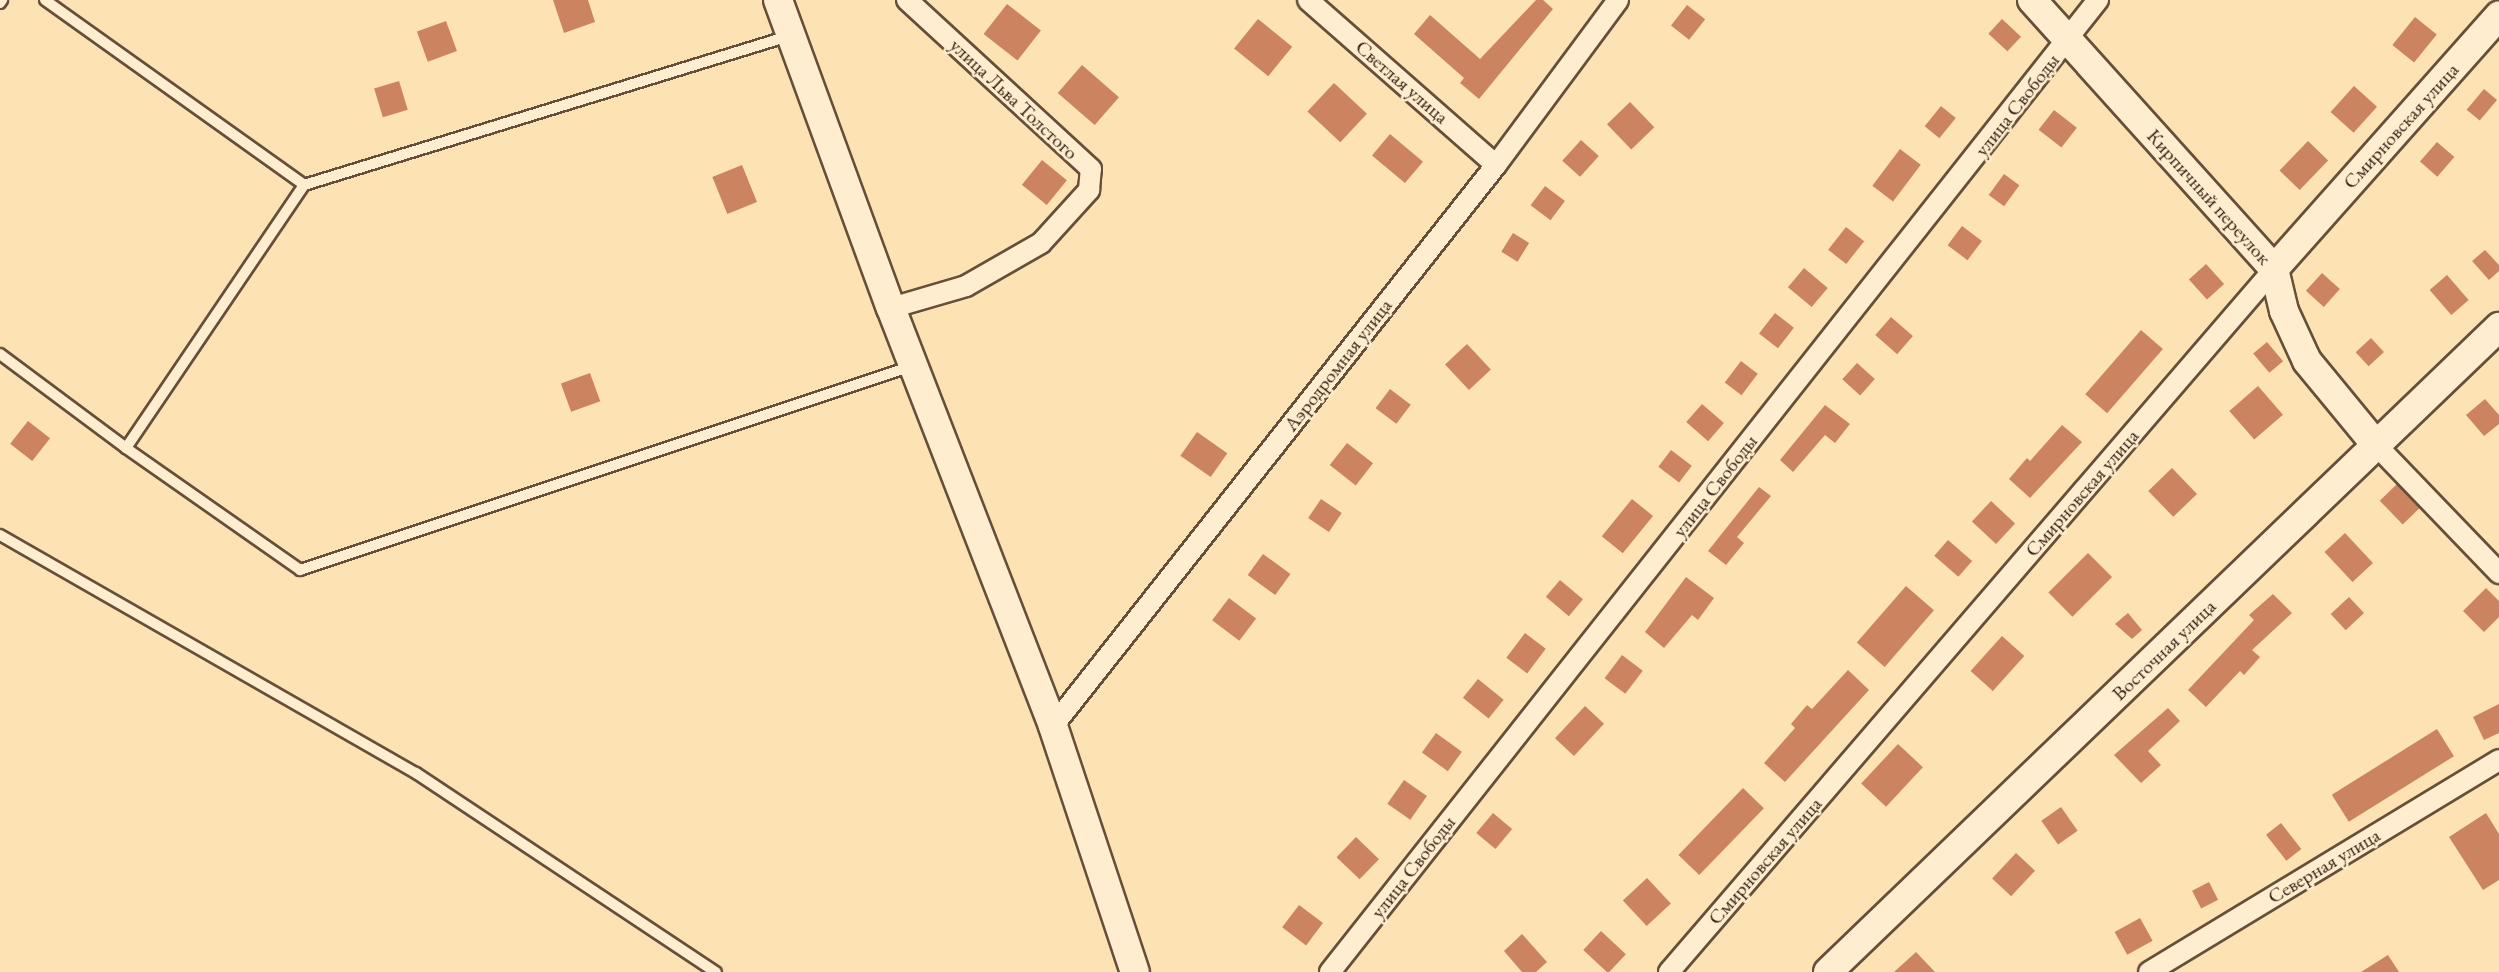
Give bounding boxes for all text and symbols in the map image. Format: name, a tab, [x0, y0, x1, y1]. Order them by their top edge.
street label: улица Льва Толстого	[945, 33, 1083, 165]
street label: Светлая улица	[1351, 35, 1453, 129]
street label: улица Свободы	[1970, 49, 2064, 161]
street label: Смирновская улица	[2338, 58, 2464, 194]
street label: Кирпичный переулок	[2142, 124, 2276, 270]
street label: Аэродромная улица	[1279, 294, 1397, 436]
street label: Смирновская улица	[2020, 424, 2144, 562]
street label: улица Свободы	[1668, 430, 1762, 542]
street label: Восточная улица	[2107, 595, 2221, 705]
street label: Смирновская улица	[1703, 792, 1827, 930]
street label: улица Свободы	[1366, 811, 1460, 923]
street label: Северная улица	[2264, 823, 2384, 909]

